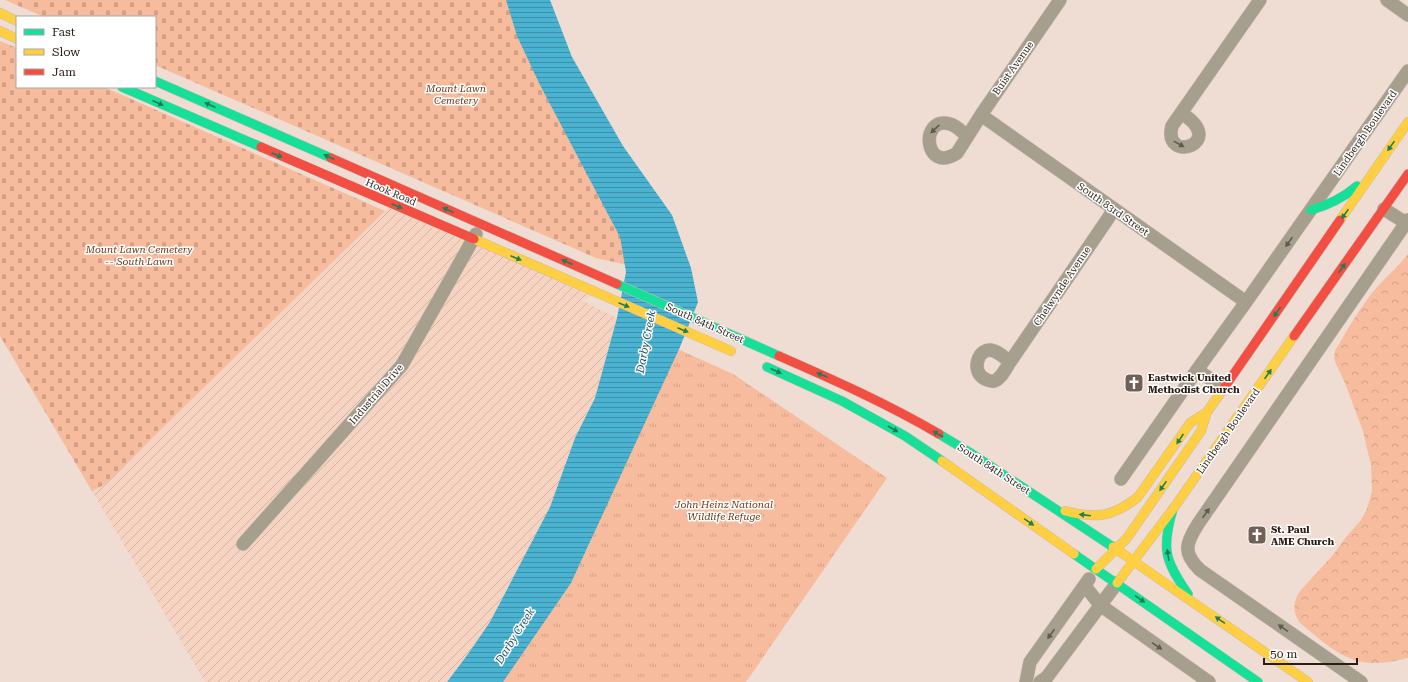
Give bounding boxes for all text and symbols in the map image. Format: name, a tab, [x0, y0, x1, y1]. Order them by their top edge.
legend	[16, 16, 156, 88]
text: Fast	[52, 25, 76, 39]
street label: Buist Avenue	[990, 39, 1036, 97]
text: Slow	[52, 45, 80, 59]
text: Jam	[52, 65, 76, 79]
park label: Mount Lawn Cemetery	[425, 83, 486, 106]
street label: Lindbergh Boulevard	[1331, 88, 1399, 178]
one-way arrow	[152, 100, 163, 106]
one-way arrow	[204, 102, 215, 108]
one-way arrow	[930, 124, 940, 134]
one-way arrow	[1173, 141, 1185, 147]
one-way arrow	[1387, 141, 1395, 151]
one-way arrow	[272, 152, 284, 158]
one-way arrow	[322, 154, 334, 160]
street label: Hook Road	[364, 176, 419, 208]
street label: South 83rd Street	[1075, 180, 1151, 238]
one-way arrow	[391, 203, 402, 209]
one-way arrow	[442, 207, 453, 213]
one-way arrow	[1341, 209, 1349, 219]
one-way arrow	[1285, 236, 1293, 247]
park label: Mount Lawn Cemetery -- South Lawn	[85, 244, 193, 267]
street label: Chelwynde Avenue	[1031, 244, 1093, 328]
one-way arrow	[510, 255, 522, 261]
one-way arrow	[561, 259, 572, 265]
one-way arrow	[1338, 262, 1346, 273]
street label: South 84th Street	[664, 301, 746, 345]
one-way arrow	[619, 302, 631, 308]
one-way arrow	[1273, 307, 1281, 318]
water label: Darby Creek	[633, 310, 658, 375]
one-way arrow	[678, 327, 689, 333]
street label: Industrial Drive	[347, 361, 405, 426]
one-way arrow	[771, 368, 782, 374]
one-way arrow	[1264, 369, 1272, 379]
one-way arrow	[816, 372, 828, 378]
church icon: Eastwick United Methodist Church	[1123, 372, 1145, 394]
place label: Eastwick United Methodist Church	[1148, 372, 1240, 395]
street label: Lindbergh Boulevard	[1194, 386, 1262, 476]
one-way arrow	[887, 426, 898, 433]
one-way arrow	[932, 431, 944, 437]
one-way arrow	[1176, 433, 1184, 444]
street label: South 84th Street	[956, 441, 1032, 497]
one-way arrow	[1159, 480, 1167, 491]
park label: John Heinz National Wildlife Refuge	[674, 499, 773, 522]
one-way arrow	[1202, 507, 1210, 518]
one-way arrow	[1079, 512, 1091, 518]
one-way arrow	[1023, 518, 1034, 526]
church icon: St. Paul AME Church	[1246, 524, 1268, 546]
place label: St. Paul AME Church	[1271, 524, 1334, 547]
one-way arrow	[1165, 549, 1171, 561]
one-way arrow	[1135, 595, 1145, 603]
water label: Darby Creek	[492, 606, 537, 667]
one-way arrow	[1214, 616, 1225, 624]
one-way arrow	[1278, 624, 1288, 632]
one-way arrow	[1047, 629, 1055, 639]
scale bar	[1264, 640, 1357, 666]
one-way arrow	[1152, 642, 1162, 650]
text: 50 m	[1270, 647, 1297, 661]

